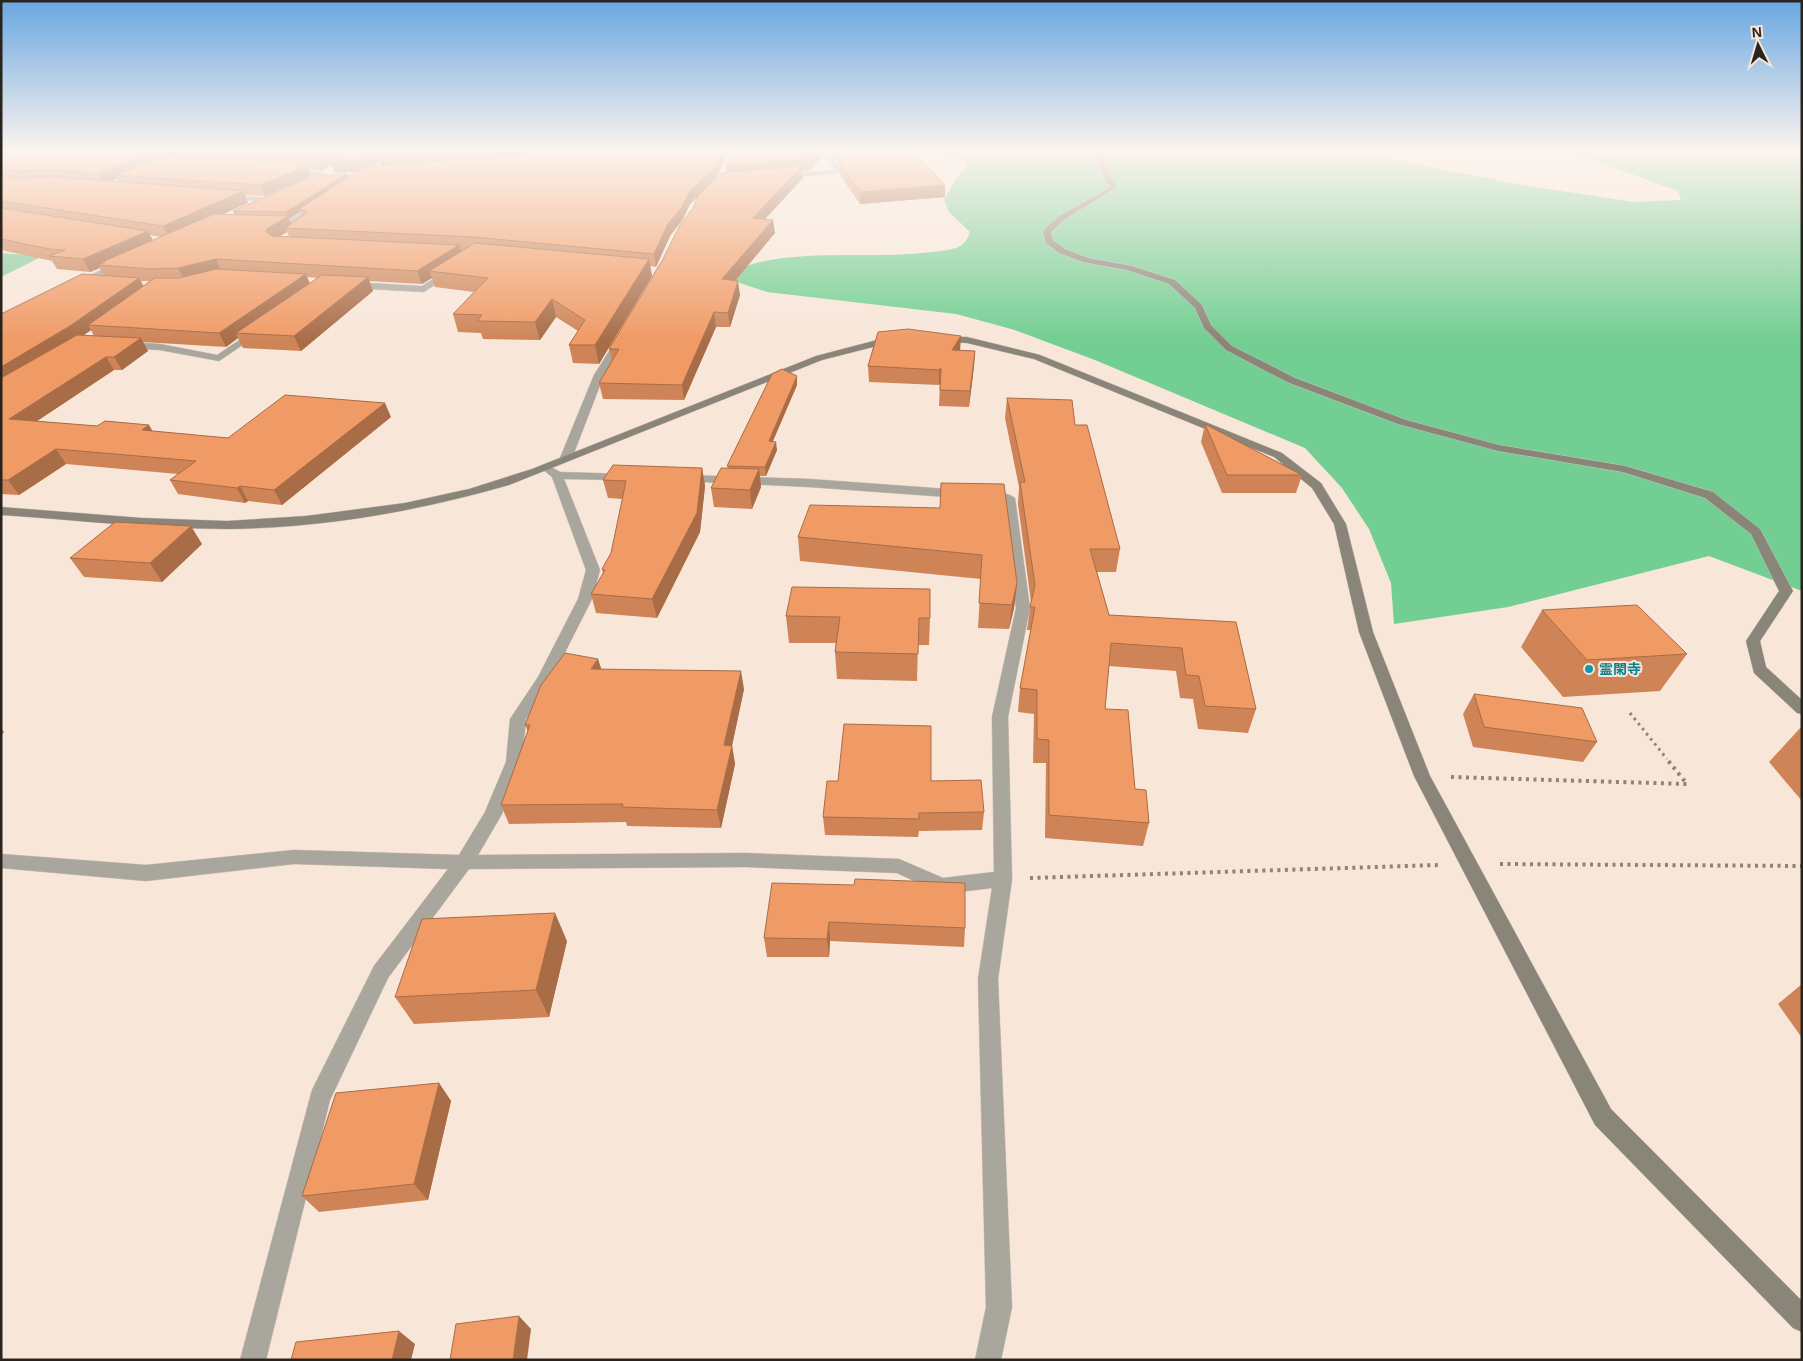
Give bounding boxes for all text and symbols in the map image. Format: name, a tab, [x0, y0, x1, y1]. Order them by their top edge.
north arrow	[1733, 20, 1783, 70]
text: N	[1751, 24, 1763, 40]
place label: 霊閑寺	[1599, 661, 1641, 677]
marker: 霊閑寺	[1583, 663, 1595, 675]

